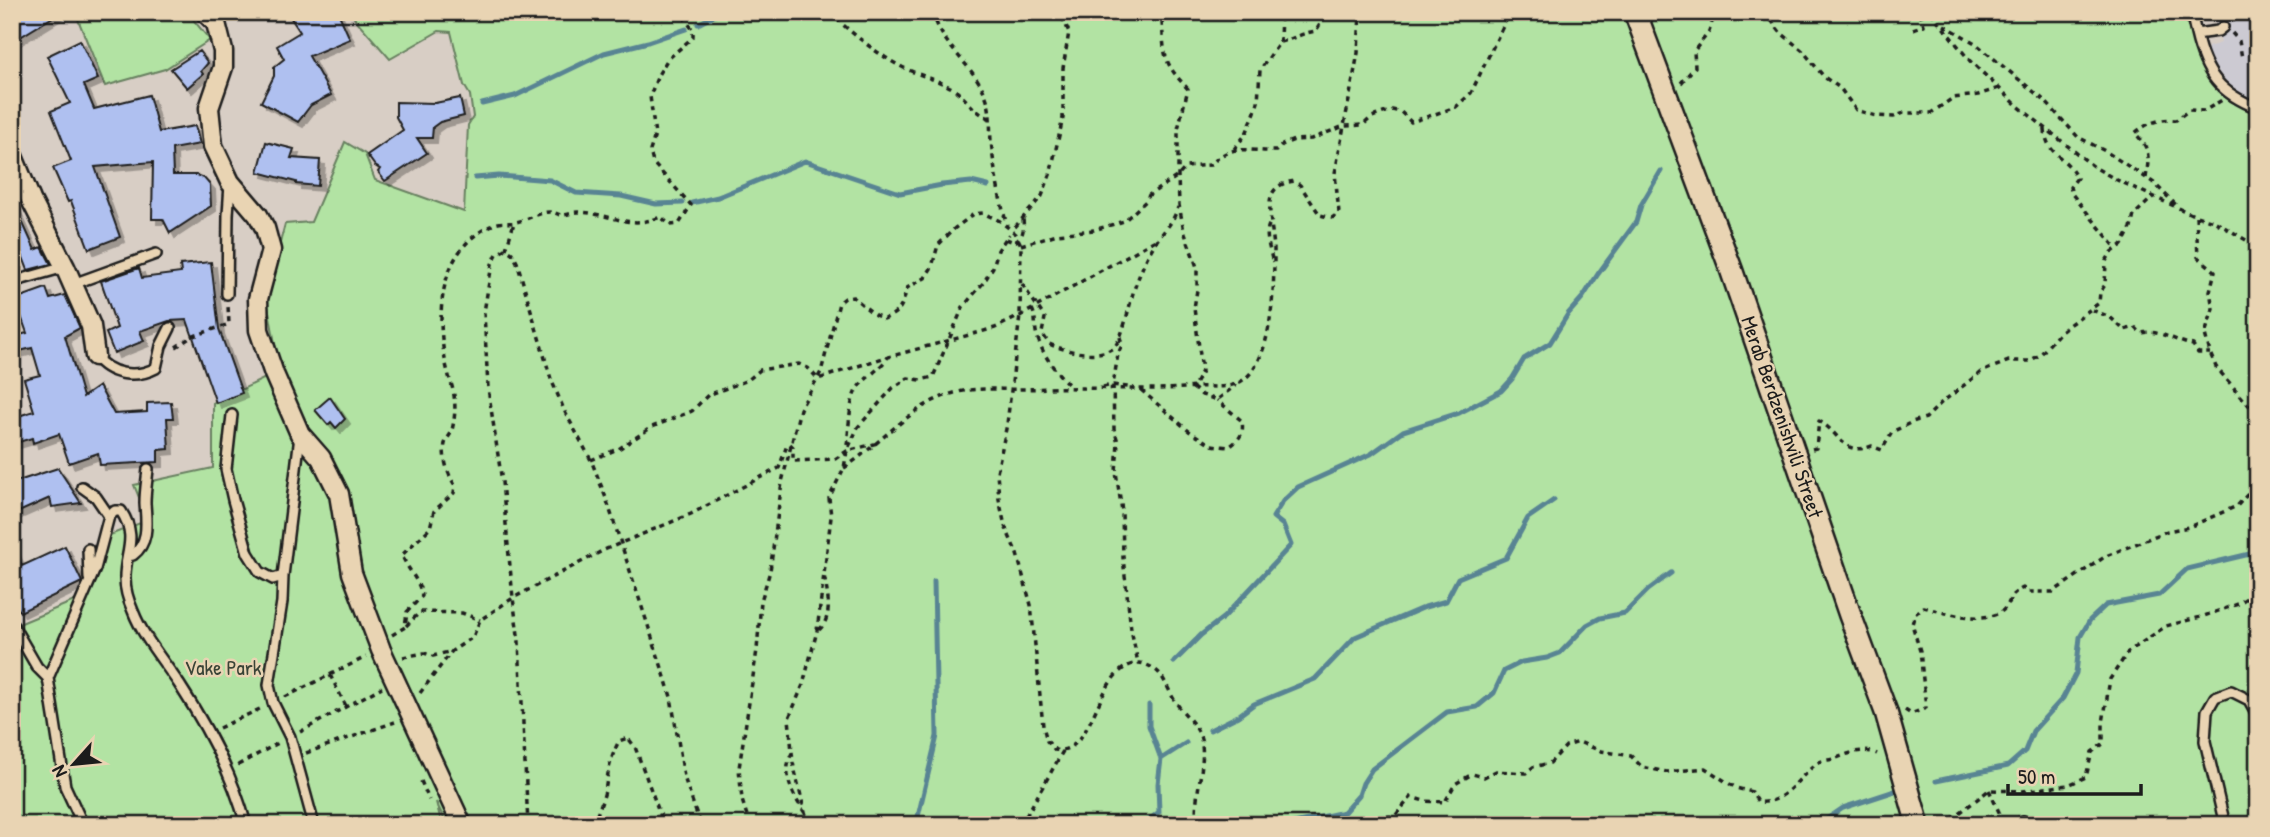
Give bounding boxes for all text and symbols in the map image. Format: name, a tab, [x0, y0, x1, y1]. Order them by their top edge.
street label: Merab Berdzenishvili Street	[1734, 312, 1831, 522]
park label: Vake Park	[184, 653, 262, 682]
north arrow	[38, 728, 108, 798]
scale bar	[2008, 753, 2140, 797]
text: N	[45, 761, 73, 782]
text: 50 m	[2018, 762, 2055, 791]

